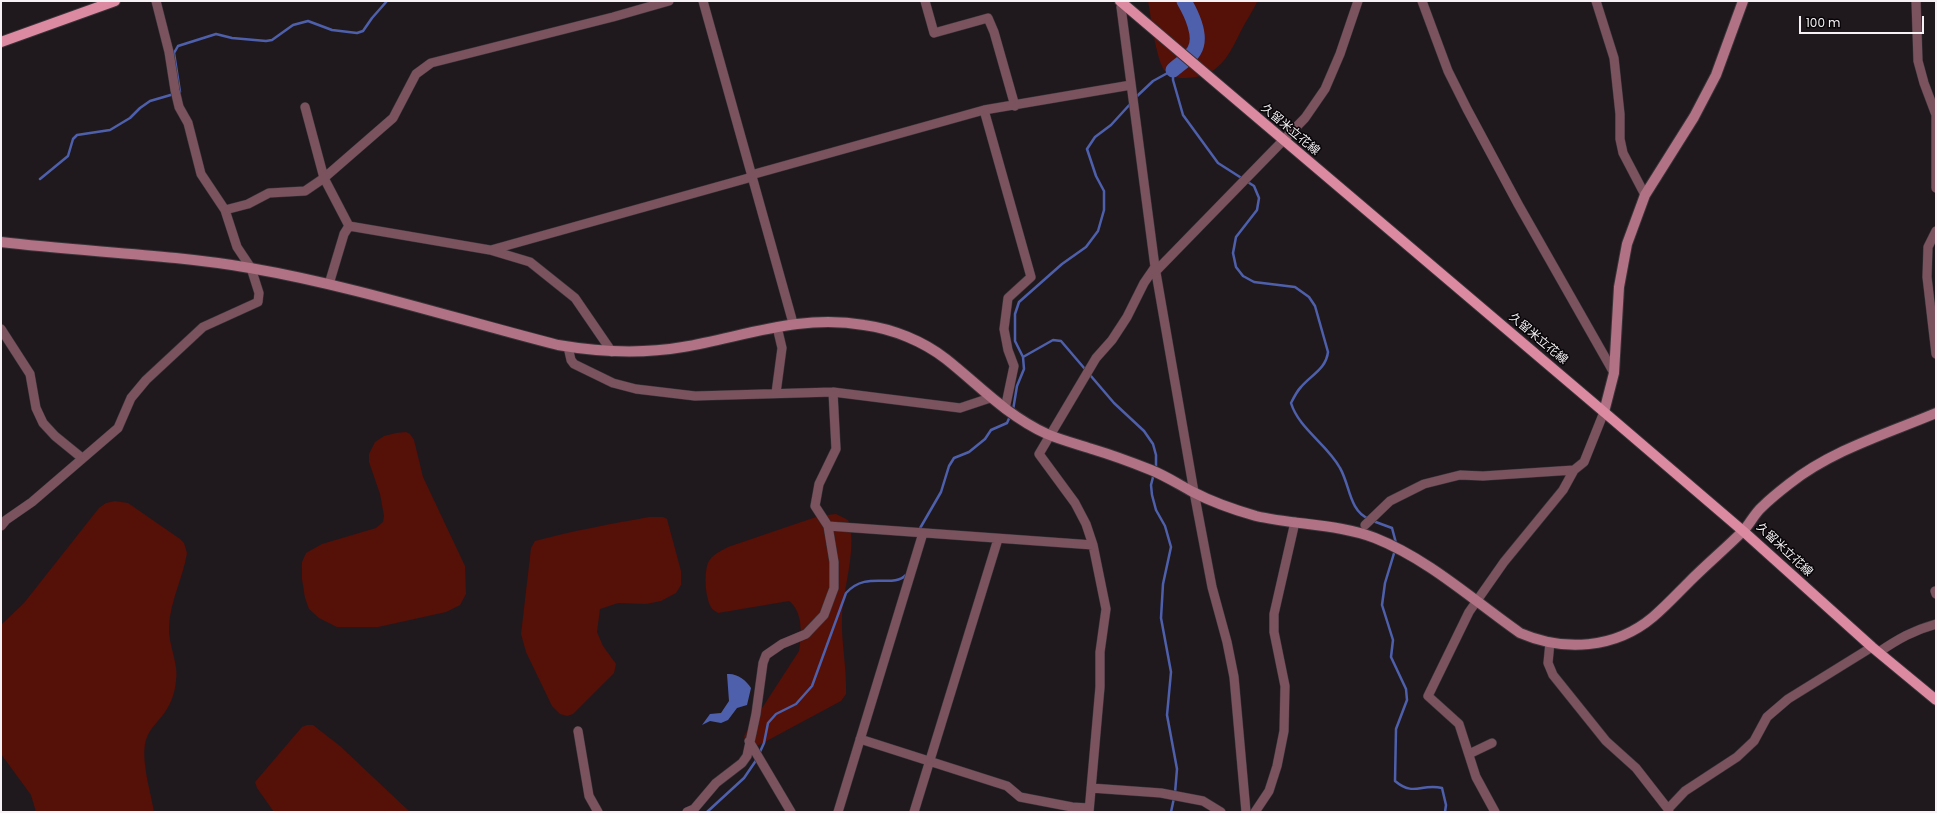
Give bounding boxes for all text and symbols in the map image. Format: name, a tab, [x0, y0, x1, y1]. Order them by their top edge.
scale bar	[1801, 8, 1926, 34]
text: 100 m	[1806, 14, 1840, 31]
street label: 久留米立花線	[1258, 101, 1322, 159]
street label: 久留米立花線	[1506, 310, 1570, 368]
street label: 久留米立花線	[1753, 520, 1815, 580]

